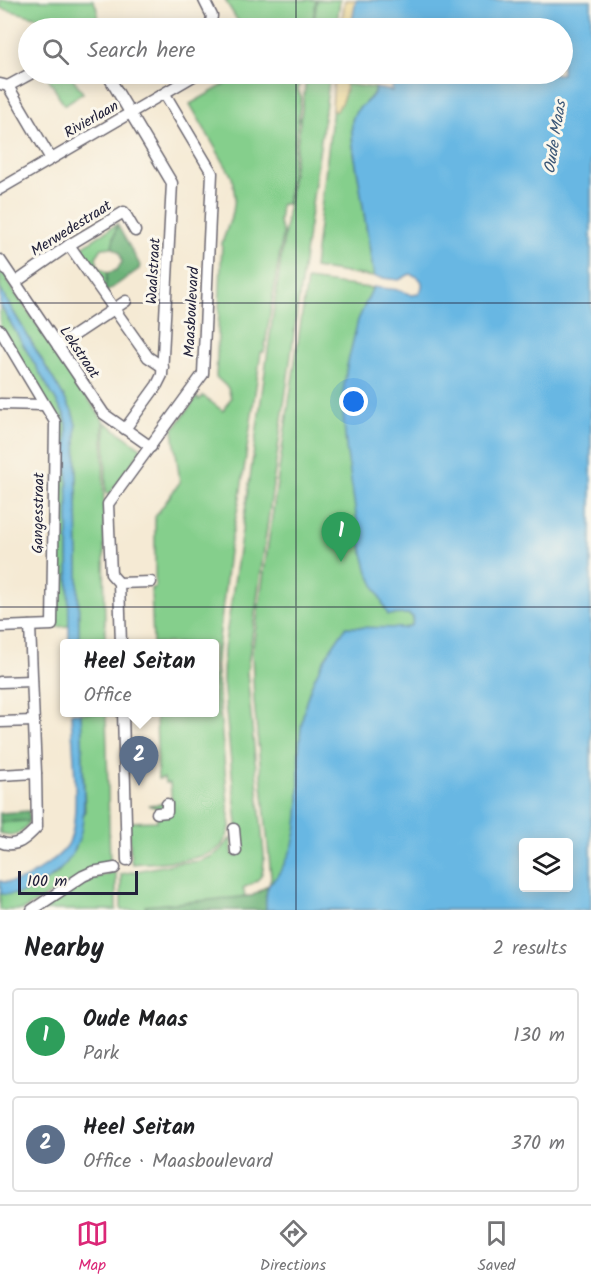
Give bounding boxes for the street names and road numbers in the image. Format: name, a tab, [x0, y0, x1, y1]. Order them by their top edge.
street label: Rivierlaan	[60, 95, 123, 145]
street label: Merwedestraat	[26, 194, 117, 263]
street label: Waalstraat	[140, 237, 168, 305]
street label: Maasboulevard	[178, 266, 206, 358]
street label: Lekstraat	[53, 321, 106, 384]
street label: Gangesstraat	[26, 472, 52, 554]

